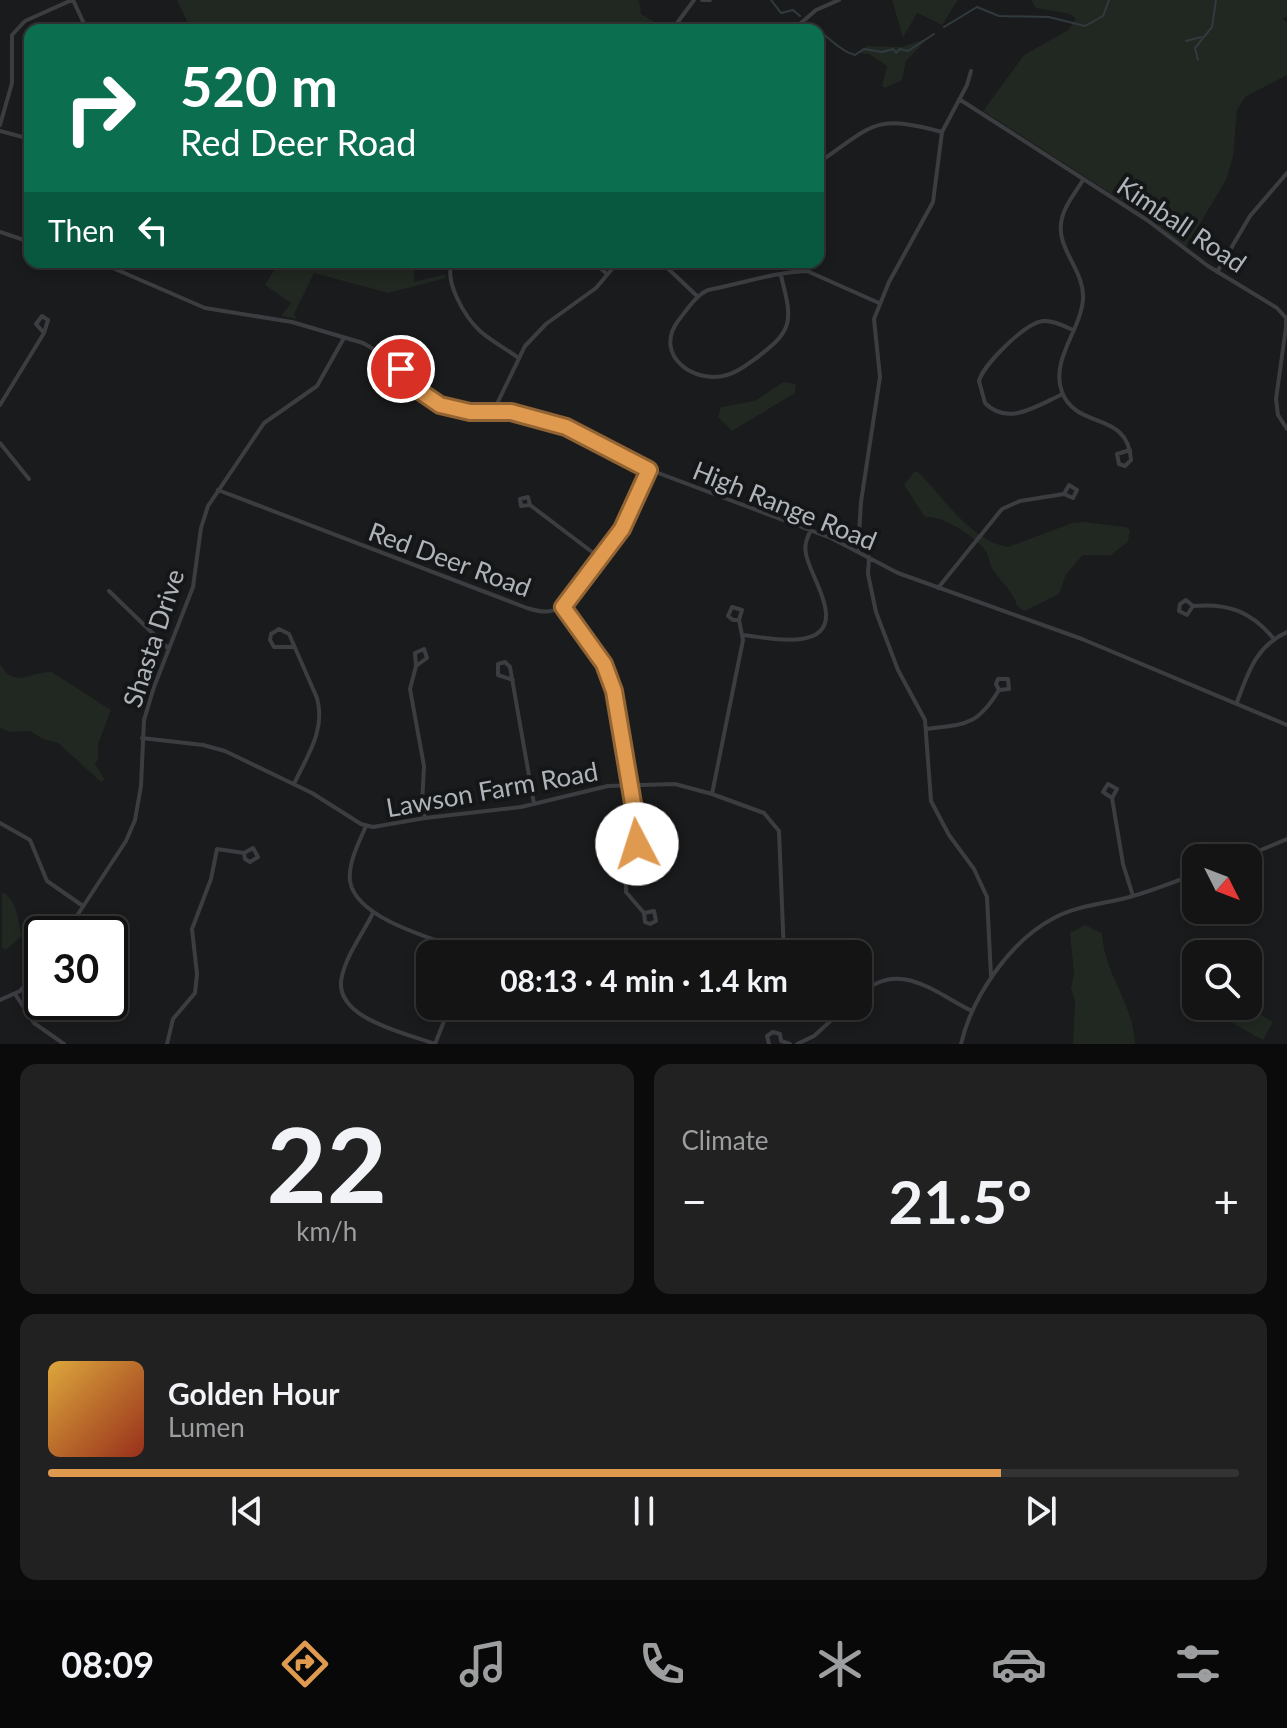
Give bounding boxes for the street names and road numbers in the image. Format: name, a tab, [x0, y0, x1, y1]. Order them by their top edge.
street label: Kimball Road	[1111, 169, 1253, 279]
street label: High Range Road	[688, 454, 882, 556]
street label: Red Deer Road	[364, 515, 536, 603]
street label: Shasta Drive	[116, 565, 190, 711]
street label: Lawson Farm Road	[384, 755, 600, 823]

